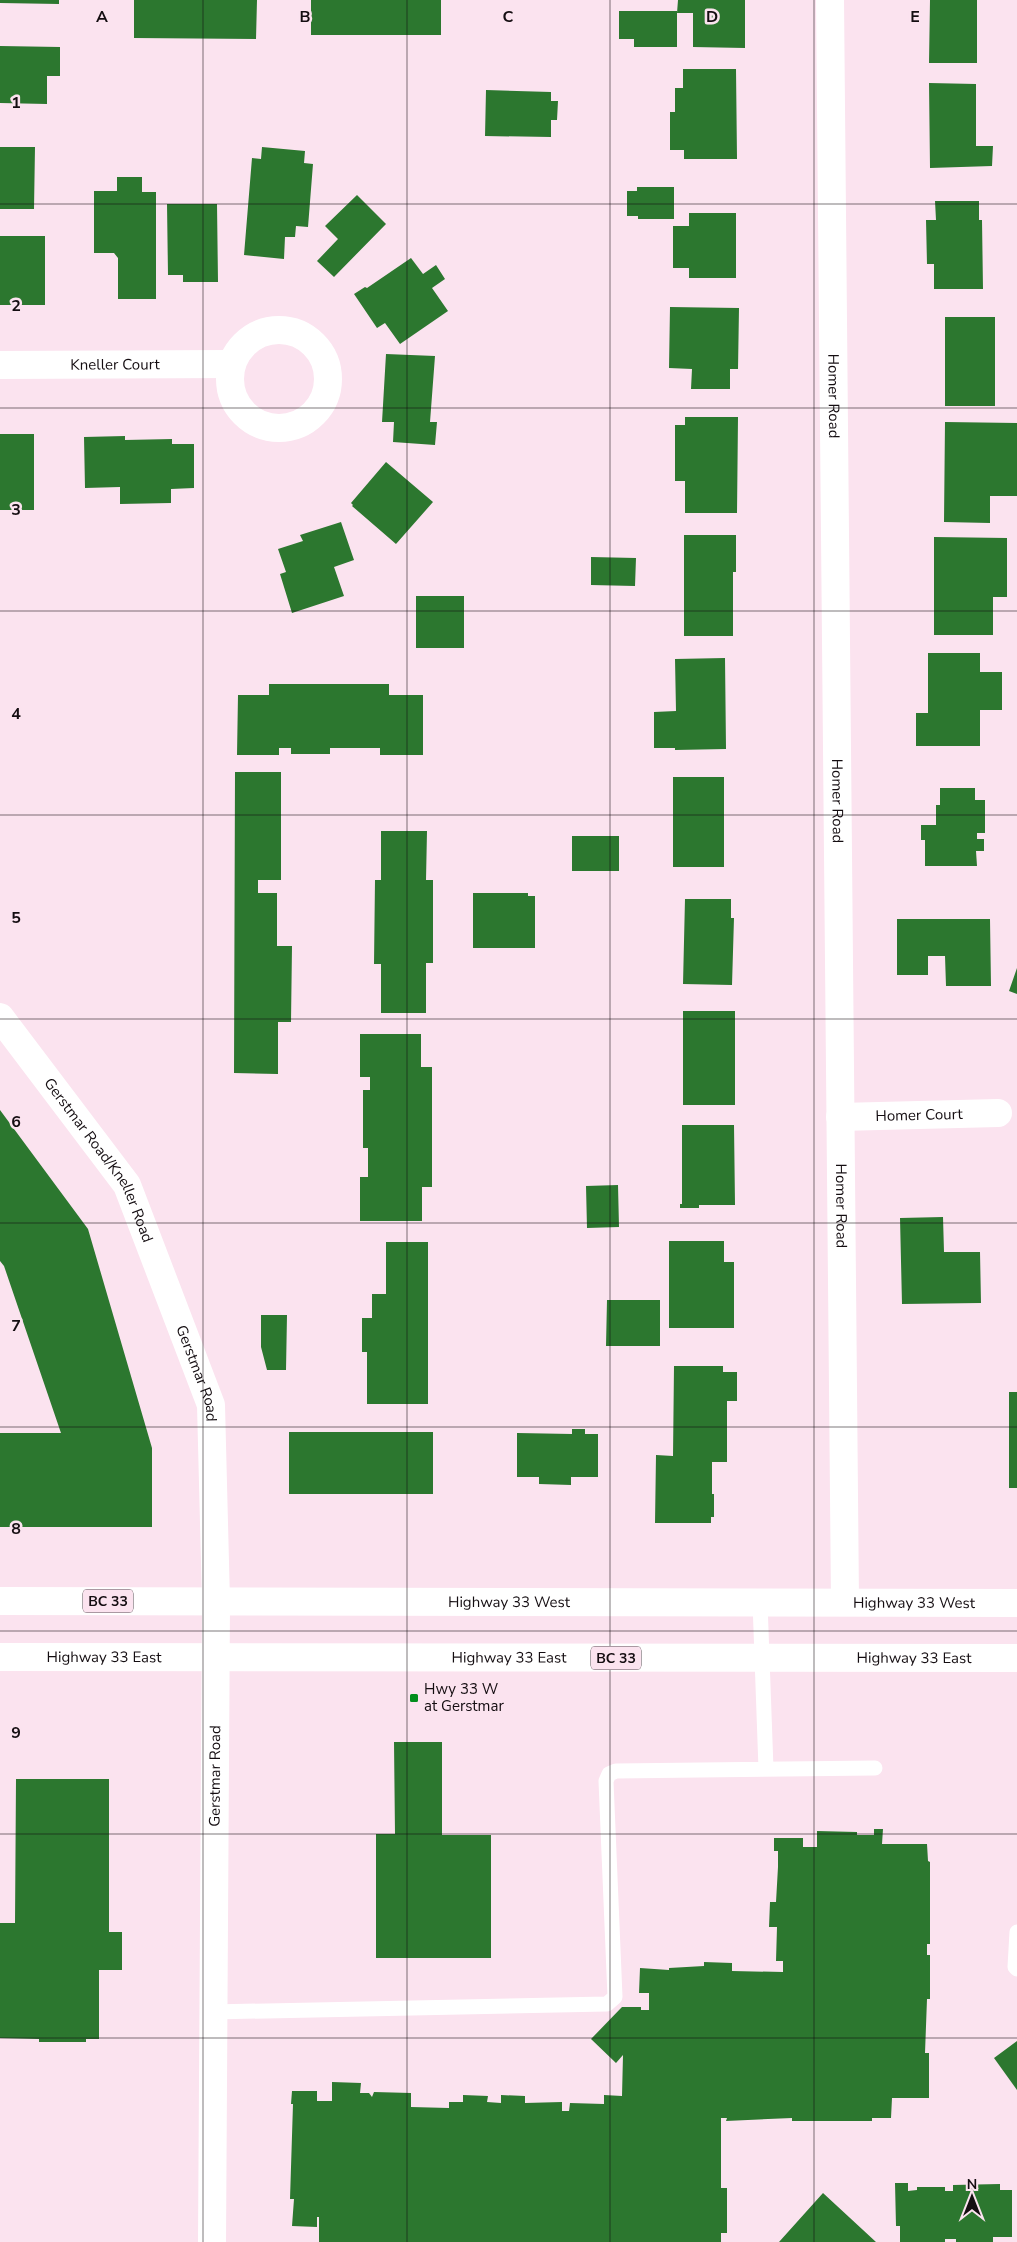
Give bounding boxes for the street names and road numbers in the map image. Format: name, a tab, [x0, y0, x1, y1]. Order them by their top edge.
street label: Kneller Court	[70, 354, 160, 375]
street label: Homer Road	[823, 354, 844, 438]
street label: Homer Road	[827, 758, 848, 843]
street label: Gerstmar Road/Kneller Road	[39, 1074, 158, 1245]
street label: Homer Court	[875, 1104, 964, 1126]
street label: Homer Road	[831, 1163, 852, 1248]
street label: Gerstmar Road	[171, 1322, 221, 1422]
road number: BC 33	[83, 1590, 133, 1612]
street label: Highway 33 West	[448, 1592, 571, 1612]
street label: Highway 33 West	[853, 1593, 976, 1613]
road number: BC 33	[591, 1646, 641, 1670]
street label: Highway 33 East	[46, 1647, 162, 1667]
street label: Highway 33 East	[451, 1647, 567, 1668]
street label: Highway 33 East	[856, 1648, 972, 1668]
street label: Gerstmar Road	[205, 1725, 225, 1827]

